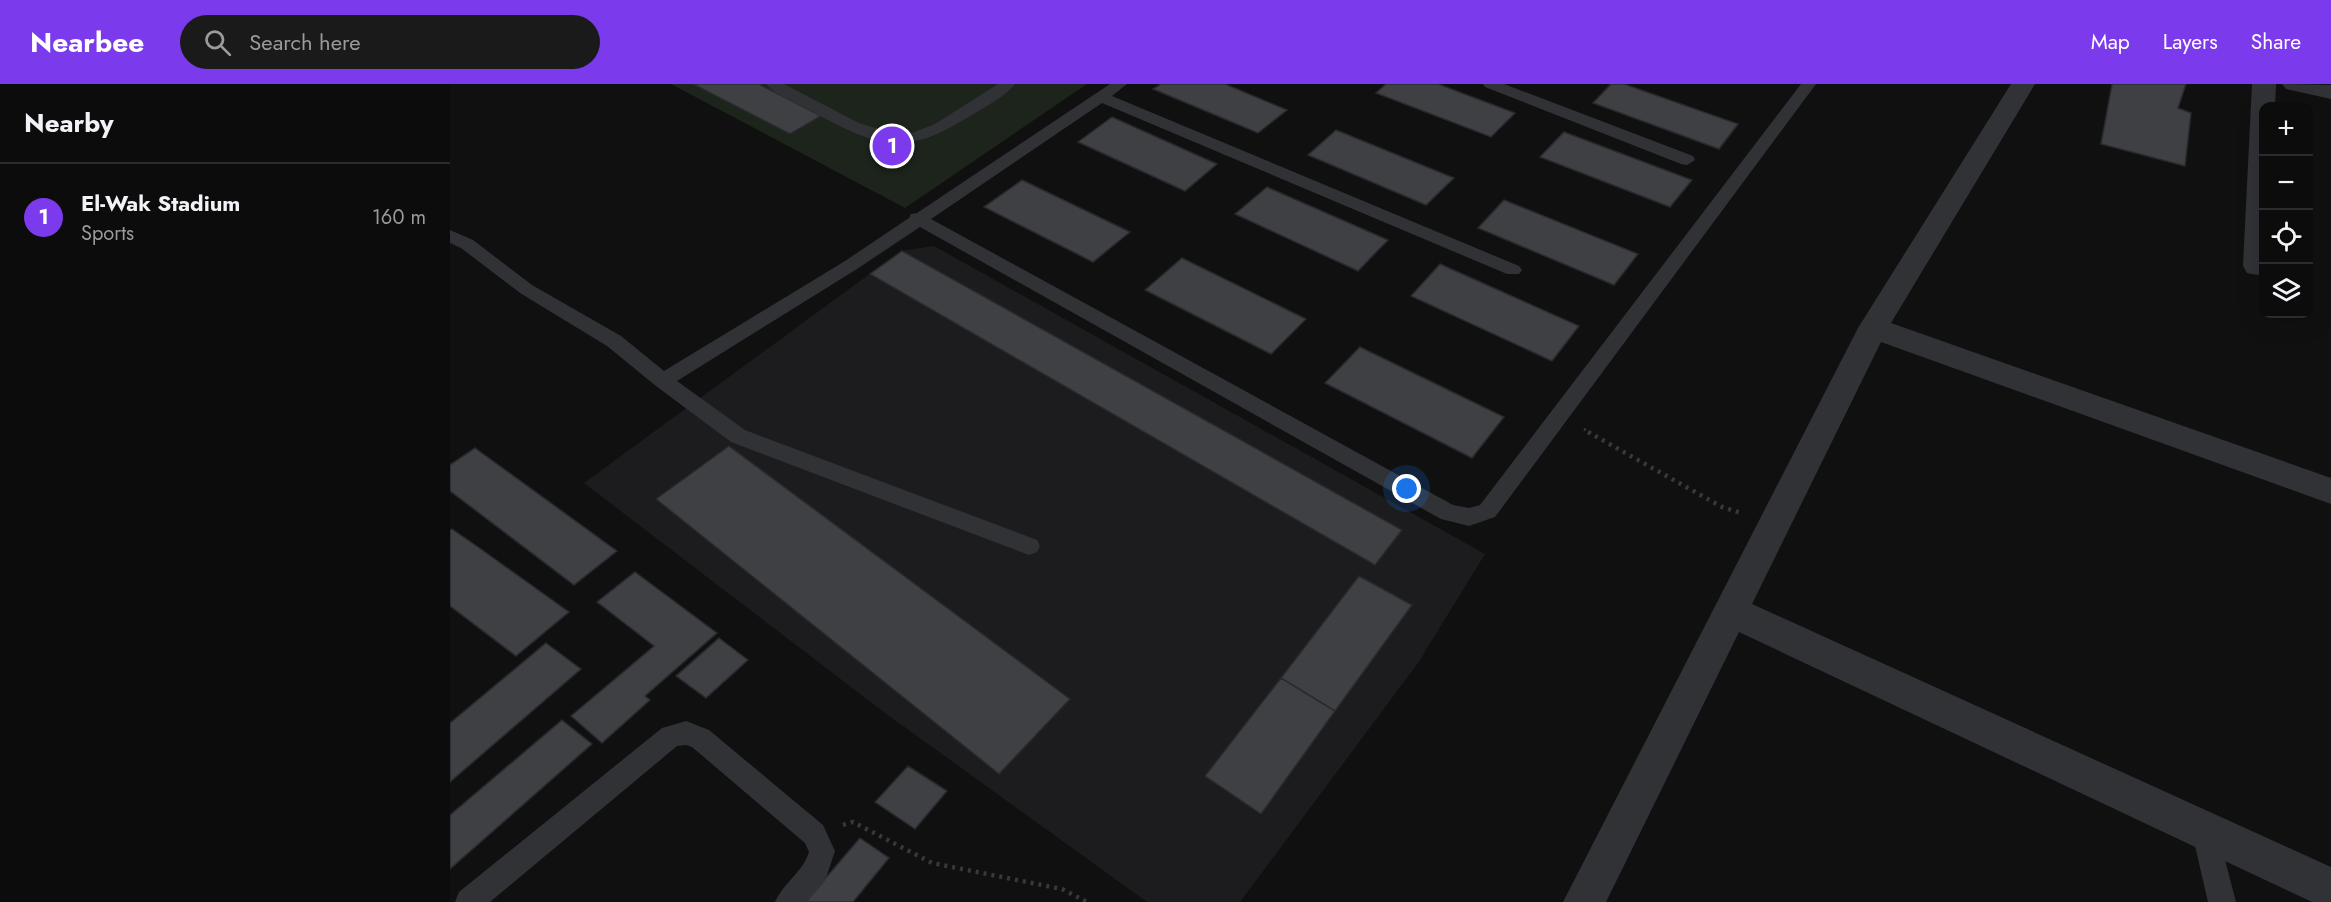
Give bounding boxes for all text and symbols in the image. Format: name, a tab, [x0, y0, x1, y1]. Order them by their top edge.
search box	[180, 15, 600, 69]
text: Nearbee	[30, 22, 144, 63]
icon: search	[201, 26, 234, 59]
text: Search here	[249, 26, 361, 58]
text: Map	[2091, 27, 2130, 57]
text: Layers	[2163, 27, 2218, 57]
text: Share	[2251, 27, 2301, 57]
map controls	[2259, 102, 2313, 318]
button: +	[2259, 102, 2313, 156]
text: Nearby	[24, 104, 113, 142]
pin: 1	[872, 124, 912, 168]
button: −	[2259, 156, 2313, 210]
text: El-Wak Stadium	[81, 187, 240, 219]
text: 1	[38, 203, 49, 232]
text: 160 m	[372, 203, 426, 232]
button: locate	[2259, 210, 2313, 264]
text: Sports	[81, 219, 134, 248]
button: layers	[2259, 264, 2313, 318]
your location	[1392, 474, 1421, 503]

